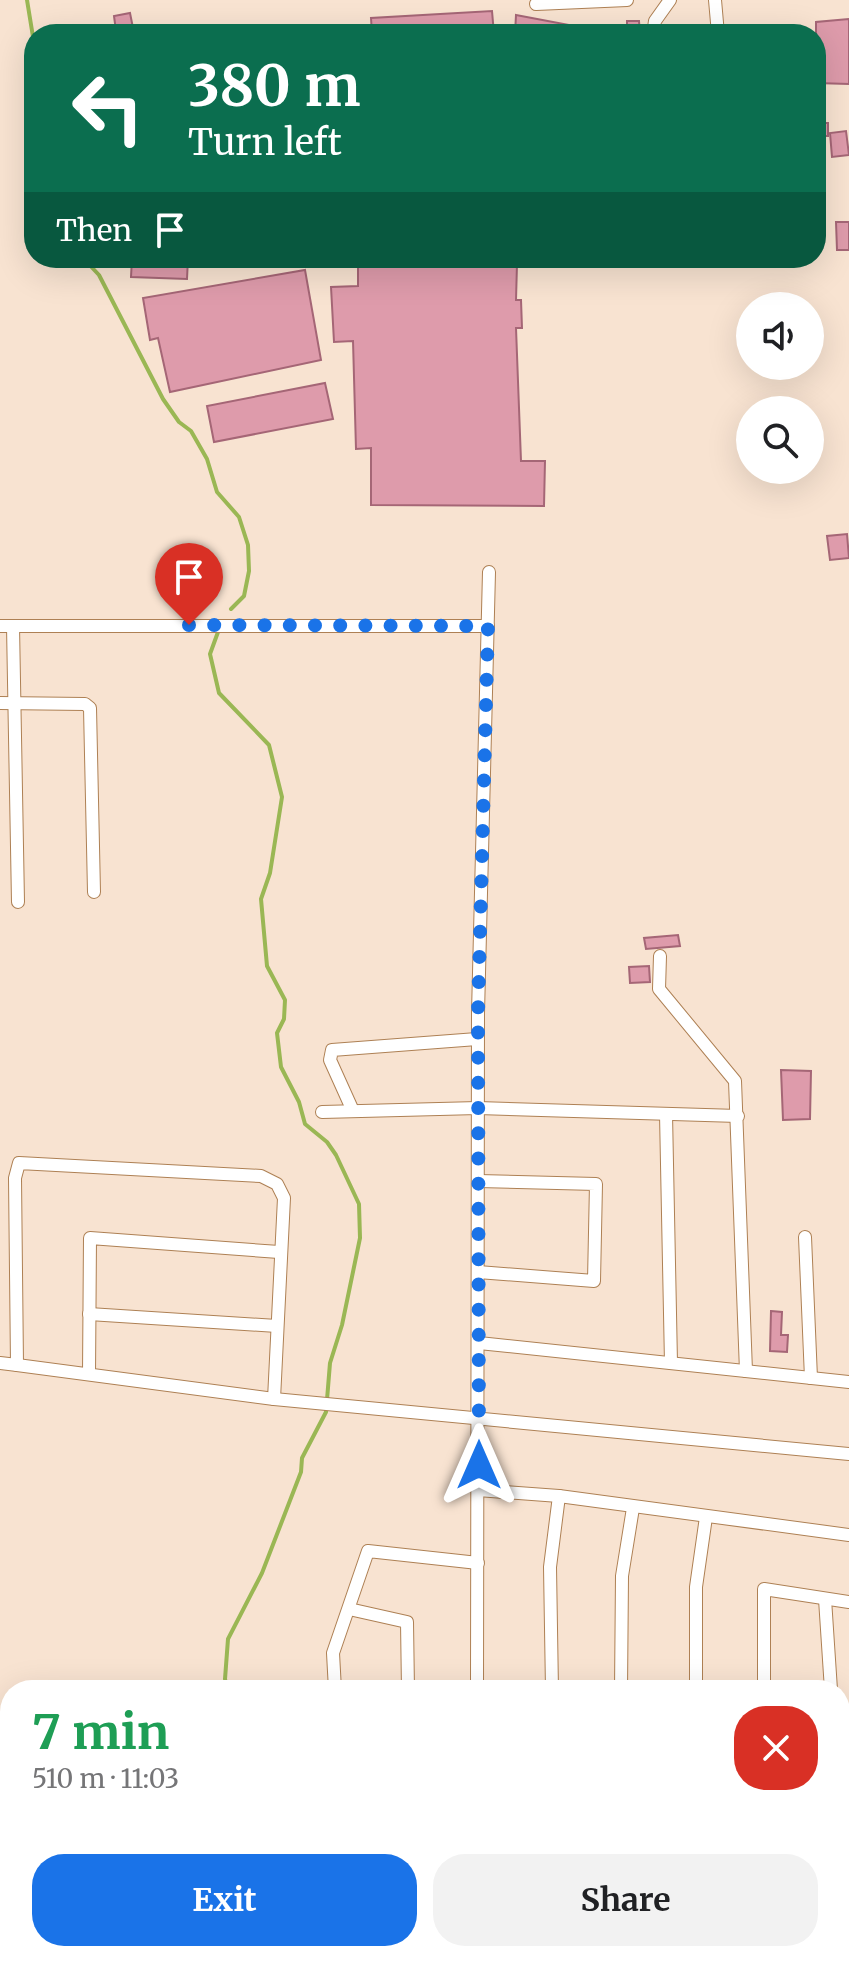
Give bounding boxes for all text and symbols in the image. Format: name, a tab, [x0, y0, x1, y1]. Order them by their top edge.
text: 380 m	[188, 51, 361, 121]
icon: left	[56, 56, 160, 160]
text: Turn left	[188, 120, 342, 165]
icon: arrive	[148, 208, 192, 252]
text: Then	[56, 211, 132, 249]
map controls	[736, 292, 824, 484]
button: sound	[736, 292, 824, 380]
button: search	[736, 396, 824, 484]
pin	[155, 543, 223, 625]
icon: arrive	[167, 555, 211, 599]
position arrow	[437, 1423, 521, 1507]
text: 7 min	[32, 1702, 169, 1762]
button: close	[734, 1706, 818, 1790]
text: 510 m · 11:03	[32, 1762, 179, 1795]
button: Exit	[32, 1854, 417, 1946]
button: Share	[433, 1854, 818, 1946]

